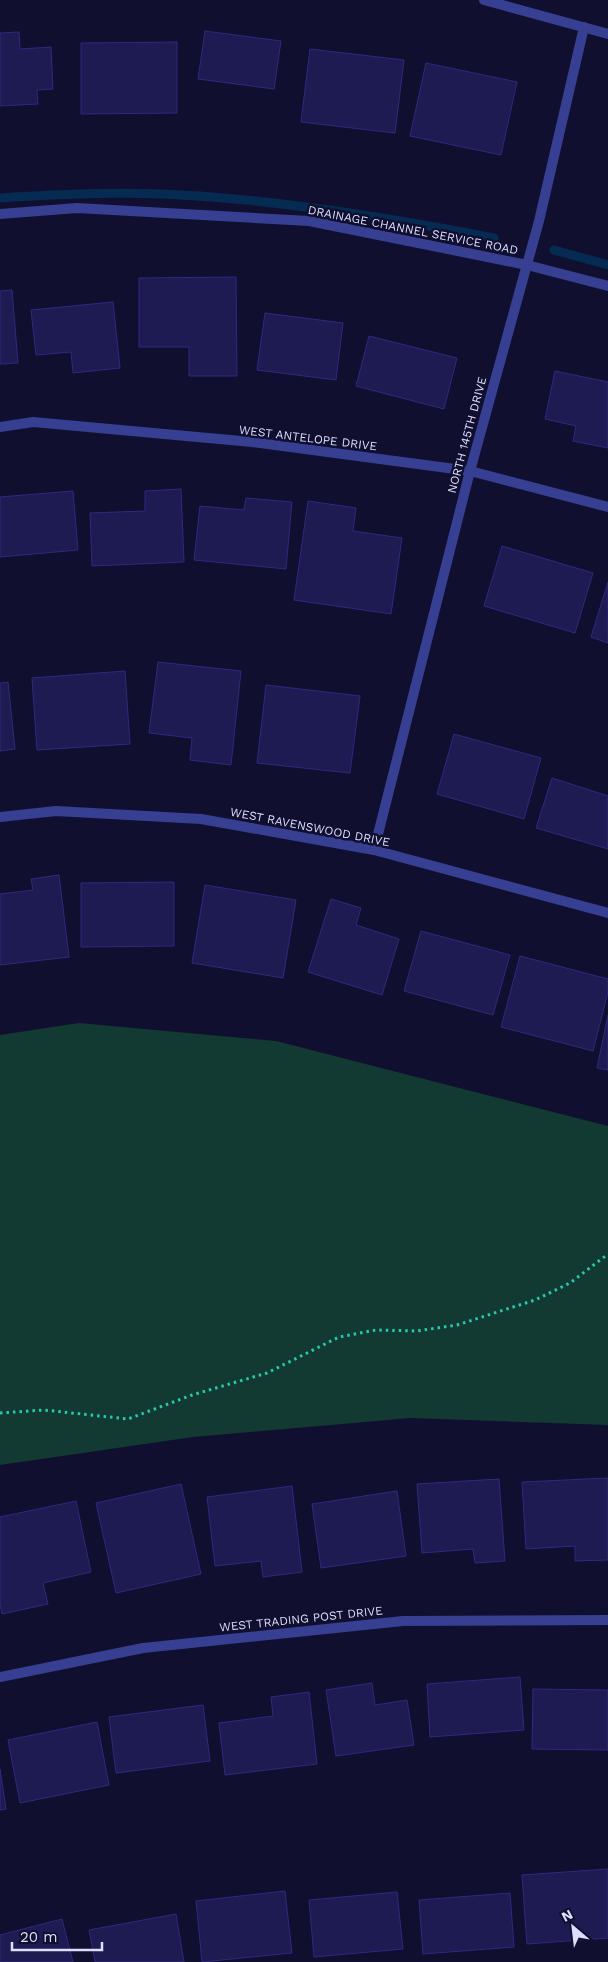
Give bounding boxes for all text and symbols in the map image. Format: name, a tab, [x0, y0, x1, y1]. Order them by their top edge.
street label: DRAINAGE CHANNEL SERVICE ROAD	[307, 203, 519, 257]
street label: NORTH 145TH DRIVE	[445, 375, 489, 495]
street label: WEST ANTELOPE DRIVE	[238, 423, 378, 453]
street label: WEST RAVENSWOOD DRIVE	[229, 805, 391, 849]
street label: WEST TRADING POST DRIVE	[219, 1603, 384, 1635]
north arrow	[548, 1902, 598, 1952]
text: N	[559, 1906, 575, 1925]
scale bar	[12, 1920, 102, 1952]
text: 20 m	[20, 1928, 58, 1946]

